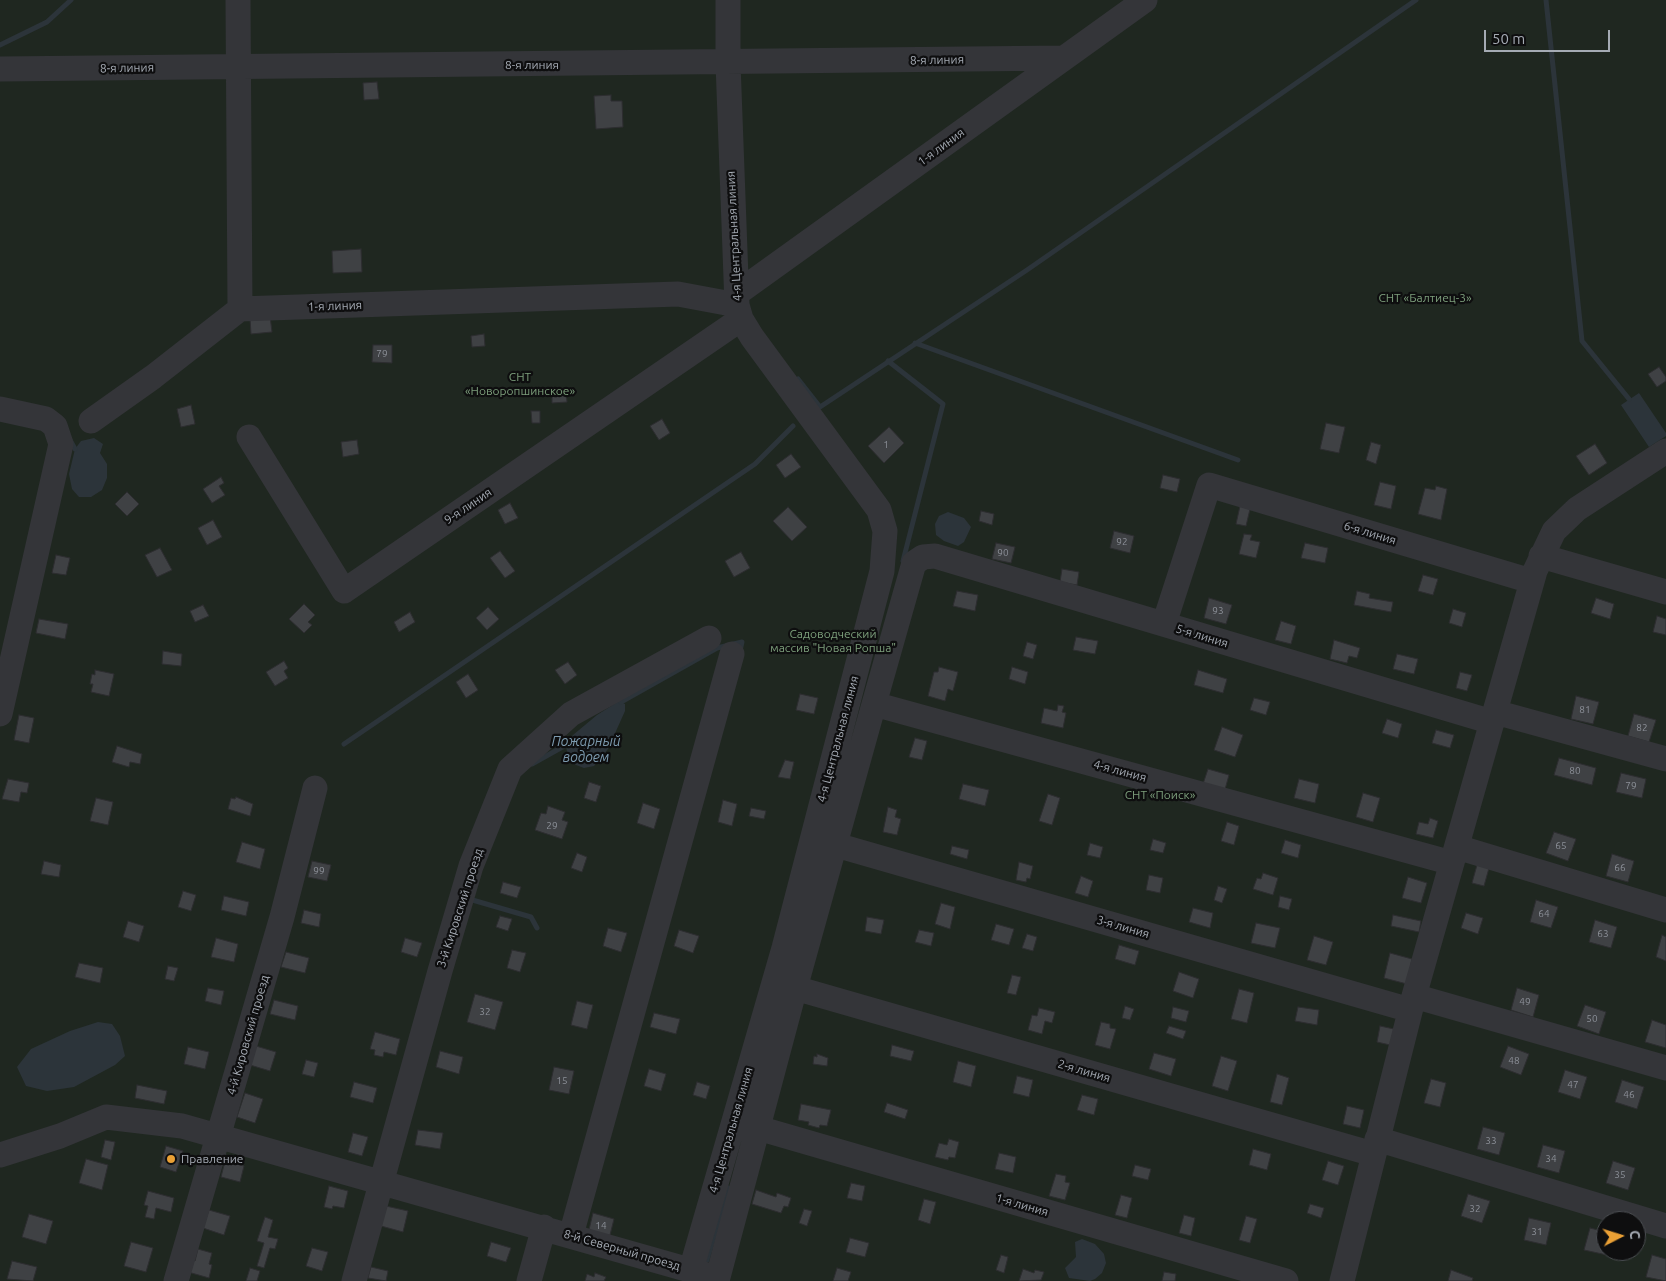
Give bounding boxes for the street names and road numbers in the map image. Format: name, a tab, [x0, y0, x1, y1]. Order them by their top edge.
street label: 8-я линия	[910, 52, 964, 68]
street label: 8-я линия	[505, 58, 559, 72]
street label: 8-я линия	[100, 60, 154, 76]
street label: 1-я линия	[915, 125, 967, 169]
street label: 4-я Центральная линия	[723, 171, 745, 301]
street label: 1-я линия	[308, 298, 362, 314]
street label: 9-я линия	[442, 485, 494, 527]
street label: 6-я линия	[1342, 518, 1398, 548]
street label: 5-я линия	[1174, 621, 1230, 651]
street label: 4-я Центральная линия	[814, 674, 862, 804]
street label: 4-я линия	[1092, 757, 1148, 785]
street label: 3-й Кировский проезд	[434, 847, 486, 969]
street label: 3-я линия	[1095, 913, 1151, 941]
street label: 4-й Кировский проезд	[224, 973, 272, 1097]
street label: 2-я линия	[1056, 1057, 1112, 1085]
street label: 4-я Центральная линия	[706, 1065, 756, 1195]
street label: 1-я линия	[994, 1191, 1050, 1219]
street label: 8-й Северный проезд	[562, 1226, 682, 1274]

